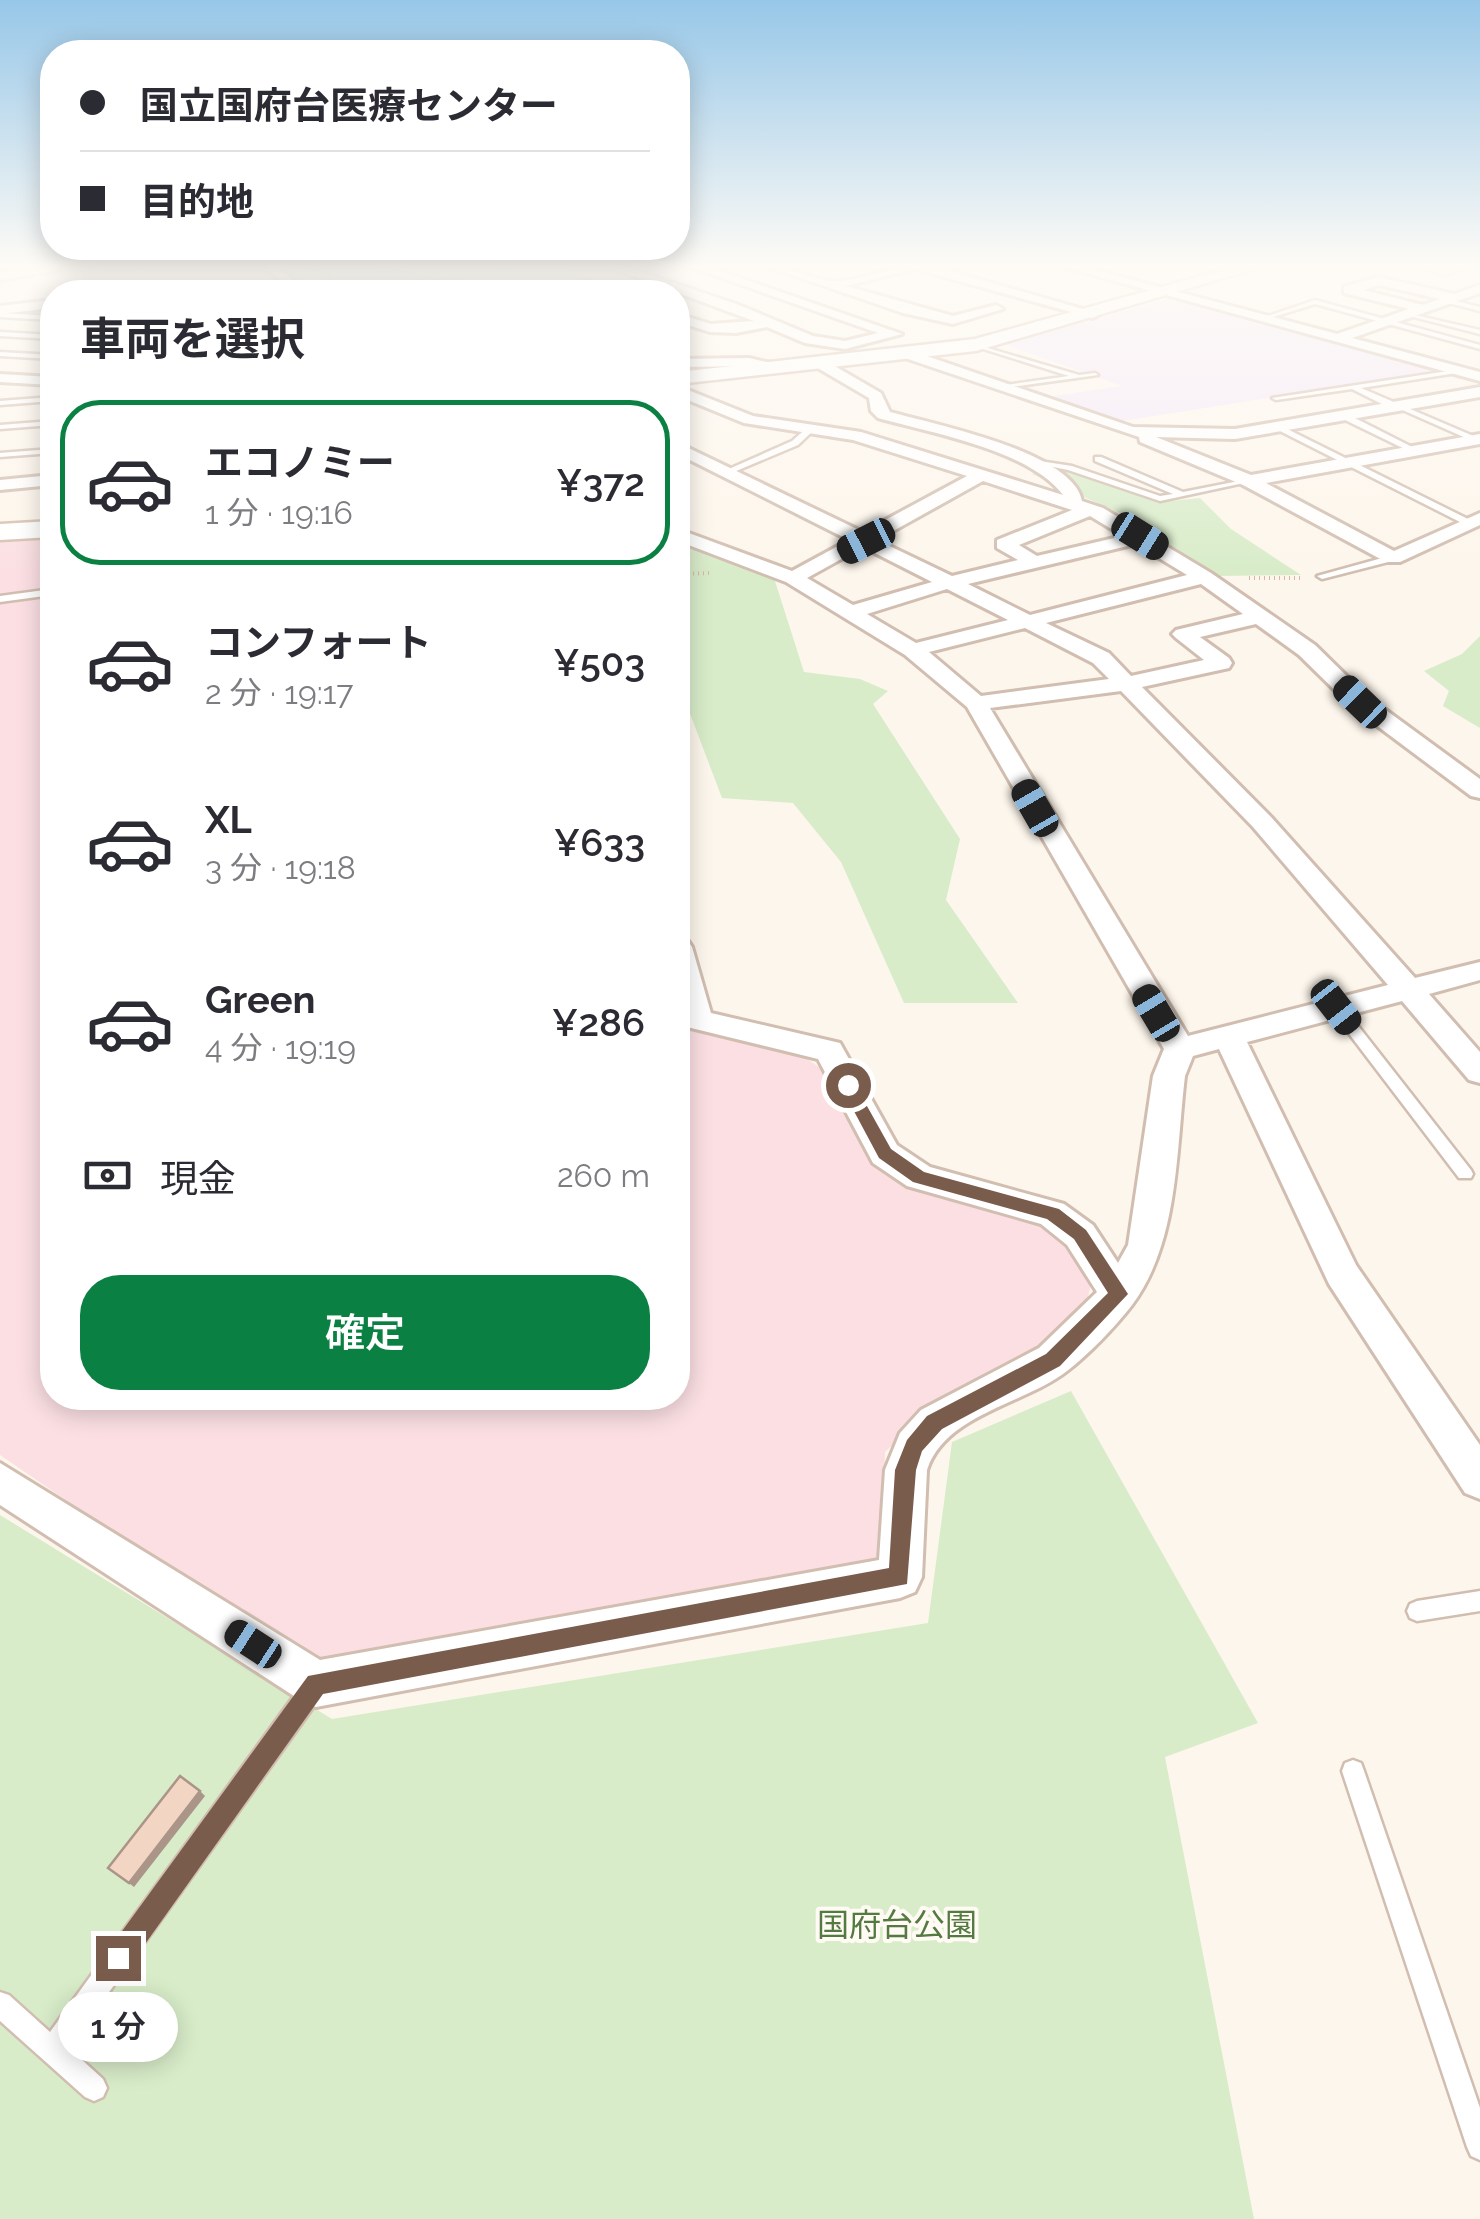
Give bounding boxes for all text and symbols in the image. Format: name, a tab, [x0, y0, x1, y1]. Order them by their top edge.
text: 国立国府台医療センター	[140, 83, 558, 128]
text: 目的地	[140, 179, 254, 224]
text: 車両を選択	[80, 313, 305, 366]
icon: car	[85, 438, 175, 528]
text: エコノミー	[205, 440, 395, 485]
text: ¥372	[556, 460, 645, 505]
text: 1 分 · 19:16	[205, 494, 353, 531]
car	[1107, 507, 1173, 565]
car	[832, 514, 900, 568]
icon: car	[85, 618, 175, 708]
text: コンフォート	[205, 620, 432, 665]
text: ¥503	[553, 640, 645, 685]
car	[1328, 670, 1392, 734]
text: 2 分 · 19:17	[205, 674, 353, 711]
car	[1007, 775, 1063, 841]
text: XL	[205, 797, 252, 842]
icon: car	[85, 798, 175, 888]
text: ¥633	[554, 820, 645, 865]
text: 3 分 · 19:18	[205, 849, 356, 886]
car	[1306, 974, 1366, 1040]
text: Green	[205, 977, 315, 1022]
icon: car	[85, 978, 175, 1068]
car	[1128, 980, 1184, 1046]
text: ¥286	[552, 1000, 645, 1045]
text: 4 分 · 19:19	[205, 1029, 356, 1066]
route start	[826, 1063, 871, 1108]
icon: cash	[80, 1148, 135, 1203]
text: 現金	[160, 1156, 236, 1201]
text: 260 m	[557, 1157, 650, 1194]
button: 確定	[80, 1275, 650, 1390]
car	[220, 1615, 286, 1673]
park label: 国府台公園	[817, 1906, 977, 1943]
route end	[96, 1936, 141, 1981]
callout: 1 分	[58, 1993, 178, 2063]
text: 1 分	[91, 2008, 145, 2045]

